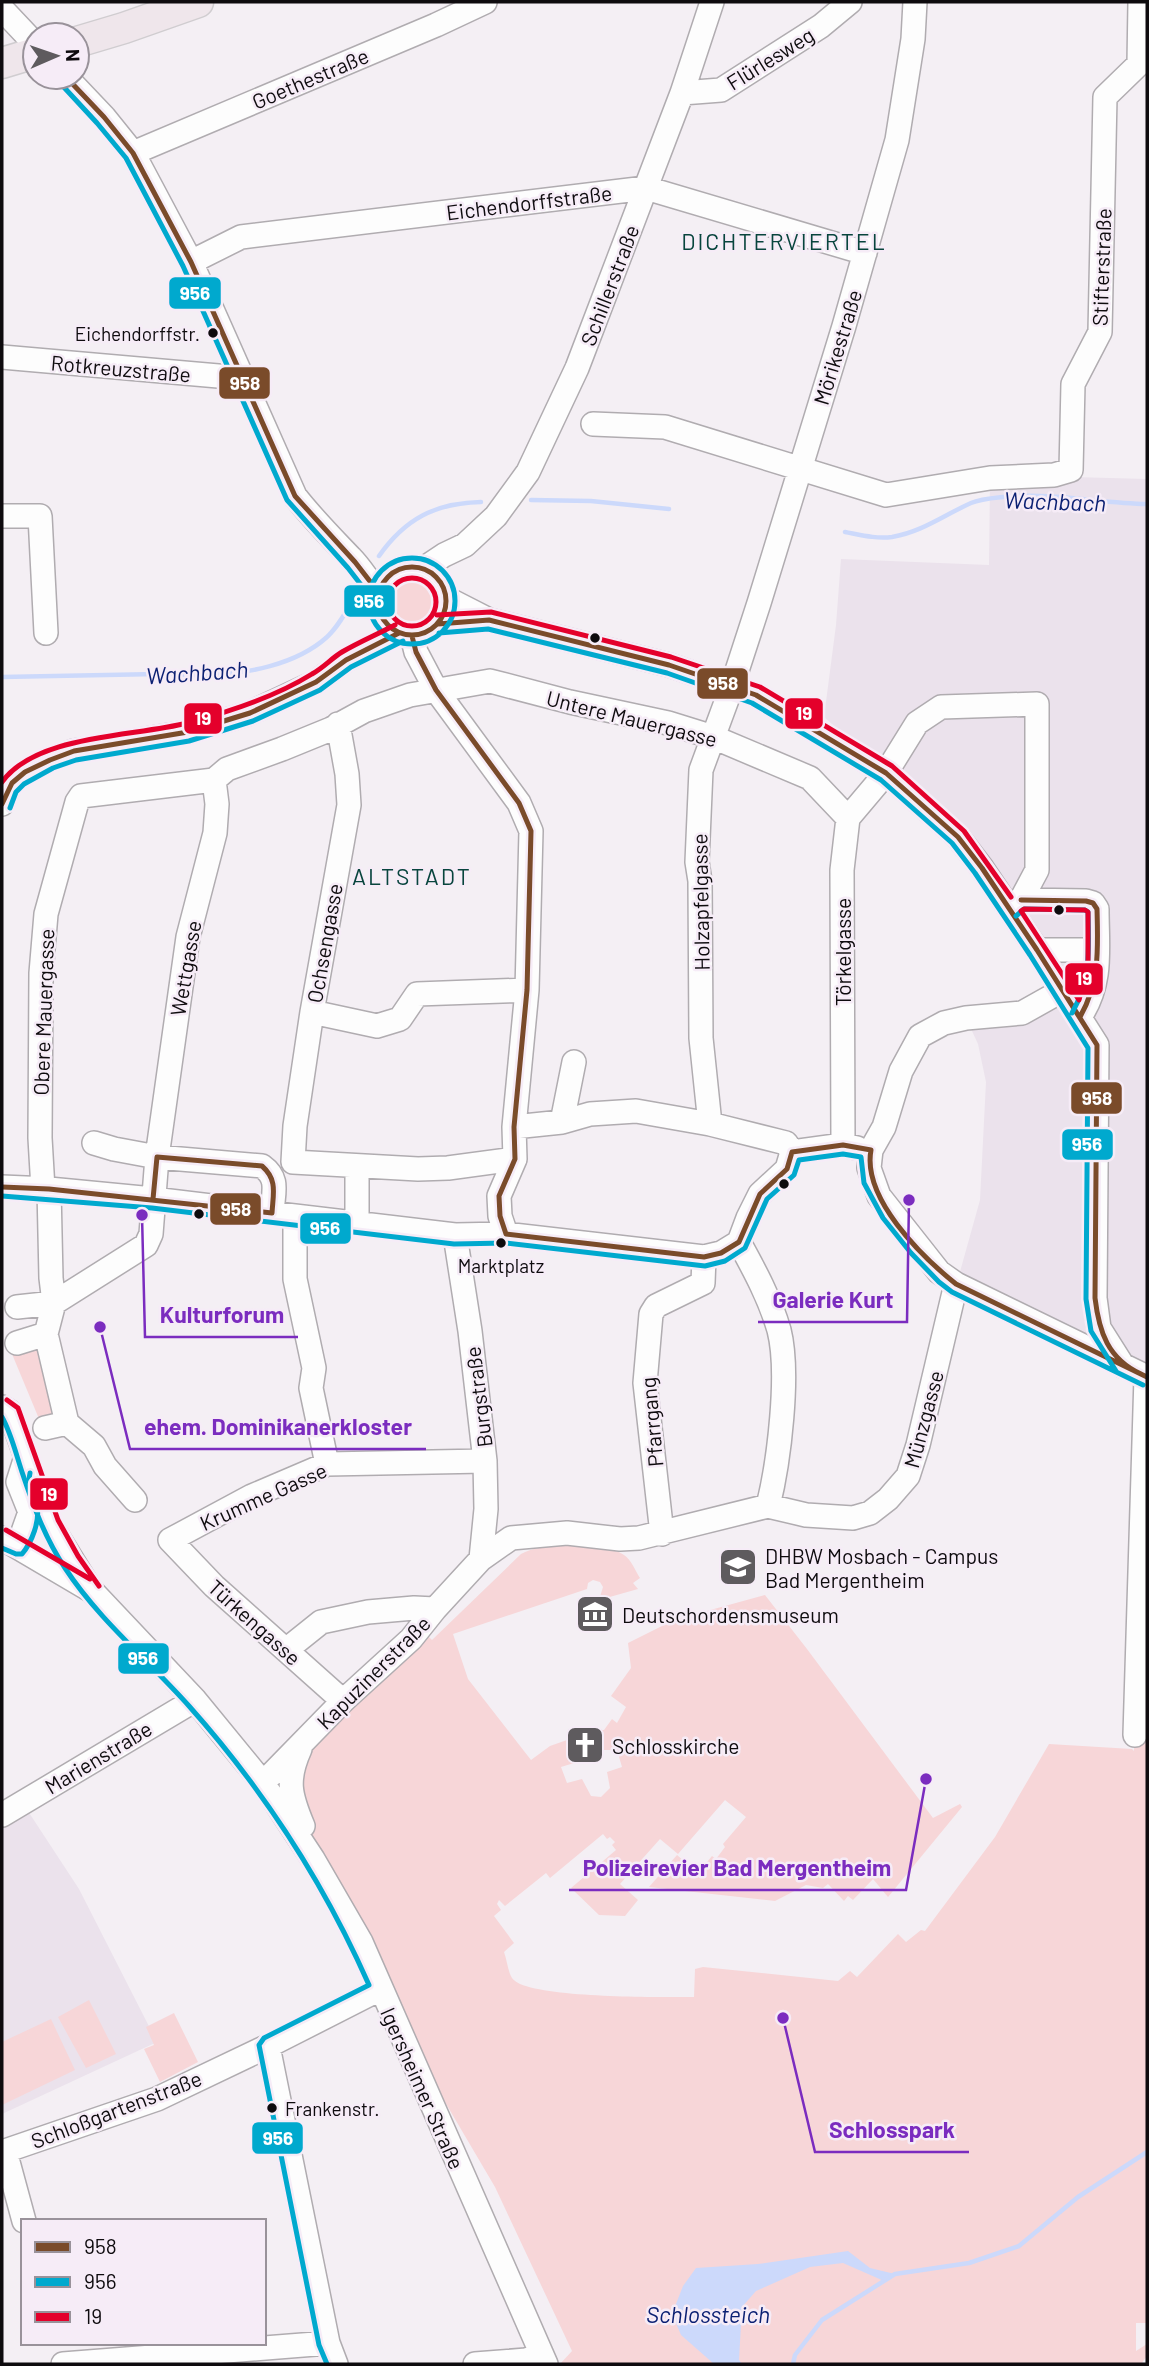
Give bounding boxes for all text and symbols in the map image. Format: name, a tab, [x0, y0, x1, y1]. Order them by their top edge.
north arrow	[21, 21, 91, 91]
street label: Flürlesweg	[722, 21, 818, 95]
street label: Goethestraße	[248, 42, 372, 114]
text: N	[62, 49, 85, 62]
street label: Eichendorffstraße	[445, 179, 613, 225]
street label: Stifterstraße	[1086, 208, 1116, 326]
street label: Schillerstraße	[575, 221, 643, 349]
district label: DICHTERVIERTEL	[681, 227, 887, 255]
line badge: 956	[168, 276, 222, 310]
text: 956	[180, 281, 210, 304]
street label: Mörikestraße	[808, 286, 866, 408]
place label: Eichendorffstr.	[75, 322, 200, 345]
marker: Eichendorffstr.	[206, 326, 220, 340]
street label: Rotkreuzstraße	[50, 349, 192, 387]
line badge: 958	[218, 366, 271, 400]
text: 958	[230, 371, 260, 394]
water label: Wachbach	[1003, 485, 1107, 517]
line badge: 956	[343, 584, 396, 618]
text: 956	[354, 589, 384, 612]
unlabelled marker	[588, 631, 602, 645]
water label: Wachbach	[145, 654, 249, 690]
line badge: 958	[696, 667, 749, 700]
text: 958	[708, 671, 738, 694]
street label: Untere Mauergasse	[544, 685, 720, 751]
line badge: 19	[784, 697, 824, 730]
text: 19	[796, 701, 812, 724]
line badge: 19	[183, 702, 223, 735]
text: 19	[195, 706, 211, 729]
street label: Holzapfelgasse	[686, 833, 714, 971]
district label: ALTSTADT	[352, 862, 472, 890]
street label: Ochsengasse	[301, 881, 347, 1005]
street label: Törkelgasse	[830, 898, 855, 1006]
unlabelled marker	[1052, 903, 1066, 917]
street label: Wettgasse	[164, 918, 206, 1018]
street label: Obere Mauergasse	[28, 928, 58, 1096]
line badge: 19	[1064, 962, 1104, 996]
text: 19	[1076, 966, 1092, 989]
line badge: 958	[1070, 1081, 1123, 1115]
text: 958	[1082, 1086, 1112, 1109]
line badge: 956	[1061, 1128, 1114, 1161]
text: 956	[1072, 1132, 1102, 1155]
unlabelled marker	[777, 1177, 791, 1191]
line badge: 958	[209, 1192, 262, 1226]
text: 958	[221, 1197, 251, 1220]
unlabelled marker	[192, 1207, 206, 1221]
line badge: 956	[299, 1212, 352, 1245]
text: 956	[310, 1216, 340, 1239]
marker: Marktplatz	[494, 1236, 508, 1250]
place label: Marktplatz	[458, 1254, 544, 1277]
callout: Galerie Kurt	[758, 1278, 907, 1322]
text: Galerie Kurt	[773, 1285, 893, 1313]
callout: Kulturforum	[145, 1293, 298, 1337]
text: Kulturforum	[160, 1300, 284, 1328]
street label: Burgstraße	[459, 1345, 497, 1449]
street label: Münzgasse	[898, 1367, 948, 1471]
street label: Pfarrgang	[635, 1376, 667, 1468]
callout: ehem. Dominikanerkloster	[130, 1405, 426, 1449]
text: ehem. Dominikanerkloster	[144, 1412, 412, 1440]
street label: Krumme Gasse	[196, 1457, 330, 1535]
line badge: 19	[29, 1477, 69, 1511]
text: 19	[41, 1482, 57, 1505]
place label: DHBW Mosbach - Campus Bad Mergentheim	[765, 1543, 998, 1592]
school or university icon: DHBW Mosbach - Campus Bad Mergentheim	[717, 1546, 759, 1588]
street label: Türkengasse	[204, 1574, 306, 1670]
museum icon: Deutschordensmuseum	[574, 1593, 616, 1635]
place label: Deutschordensmuseum	[622, 1602, 839, 1627]
street label: Kapuzinerstraße	[311, 1610, 435, 1734]
line badge: 956	[117, 1642, 170, 1675]
text: 956	[128, 1646, 158, 1669]
street label: Marienstraße	[40, 1715, 156, 1799]
church icon: Schlosskirche	[564, 1724, 606, 1766]
place label: Schlosskirche	[612, 1733, 739, 1758]
callout: Polizeirevier Bad Mergentheim	[569, 1846, 906, 1890]
text: Polizeirevier Bad Mergentheim	[583, 1853, 891, 1881]
street label: Igersheimer Straße	[376, 2003, 470, 2173]
street label: Schloßgartenstraße	[27, 2065, 205, 2153]
place label: Frankenstr.	[285, 2097, 380, 2120]
marker: Frankenstr.	[265, 2101, 279, 2115]
callout: Schlosspark	[815, 2108, 969, 2152]
text: Schlosspark	[829, 2115, 955, 2143]
line badge: 956	[251, 2121, 304, 2155]
text: 956	[263, 2126, 293, 2149]
legend	[21, 2219, 266, 2345]
text: 958	[84, 2233, 117, 2258]
text: 956	[84, 2268, 117, 2293]
water label: Schlossteich	[646, 2300, 770, 2328]
text: 19	[84, 2303, 102, 2328]

